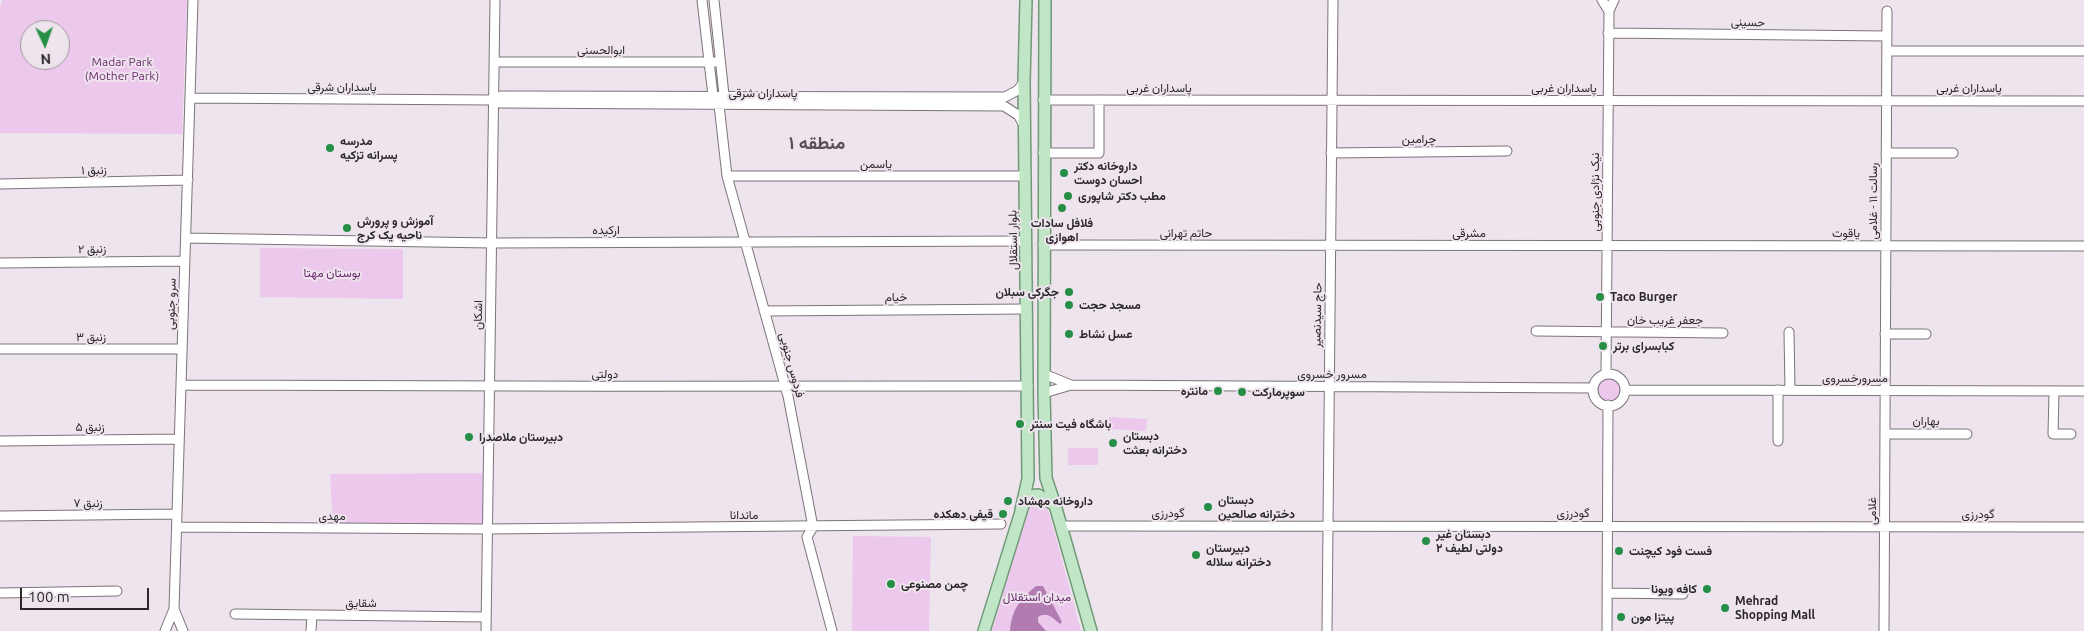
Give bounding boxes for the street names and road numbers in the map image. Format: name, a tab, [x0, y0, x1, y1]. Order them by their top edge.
street label: حسینی	[1731, 15, 1765, 29]
street label: ابوالحسنی	[577, 43, 625, 57]
street label: پاسداران شرقی	[308, 80, 376, 94]
street label: پاسداران غربی	[1126, 81, 1192, 95]
street label: پاسداران غربی	[1531, 81, 1597, 95]
street label: پاسداران غربی	[1936, 81, 2002, 95]
street label: پاسداران شرقی	[729, 86, 797, 100]
street label: چرامین	[1402, 132, 1436, 146]
street label: نیک نژادی جنوبی	[1588, 152, 1602, 232]
street label: یاسمن	[860, 157, 892, 171]
street label: زنبق ۱	[81, 163, 107, 177]
street label: رسالت ۱۱ - غلامی	[1866, 163, 1880, 239]
street label: بلوار استقلال	[1005, 210, 1021, 270]
street label: ارکیده	[592, 223, 620, 237]
street label: حاتم تهرانی	[1160, 226, 1212, 240]
street label: مشرقی	[1452, 226, 1486, 240]
street label: یاقوت	[1832, 226, 1860, 240]
street label: زنبق ۲	[78, 242, 106, 256]
street label: سرو جنوبی	[163, 278, 179, 330]
street label: حاج سیدنصیر	[1309, 282, 1325, 348]
street label: خیام	[885, 290, 907, 304]
street label: اشکان	[471, 300, 485, 330]
street label: جعفر غریب خان	[1627, 313, 1703, 327]
street label: زنبق ۳	[76, 330, 106, 344]
street label: فردوس جنوبی	[776, 331, 808, 399]
street label: دولتی	[592, 367, 618, 381]
street label: مسرور خسروی	[1297, 367, 1367, 381]
street label: مسرورخسروی	[1822, 371, 1888, 385]
street label: بهاران	[1913, 414, 1939, 428]
street label: زنبق ۵	[75, 420, 105, 434]
street label: زنبق ۷	[73, 496, 103, 510]
street label: غلامی	[1865, 497, 1879, 525]
street label: گودرزی	[1152, 506, 1184, 520]
street label: گودرزی	[1557, 506, 1589, 520]
street label: گودرزی	[1962, 507, 1994, 521]
street label: ماندانا	[730, 508, 758, 522]
street label: مهدی	[318, 509, 346, 523]
street label: شقایق	[345, 596, 377, 610]

